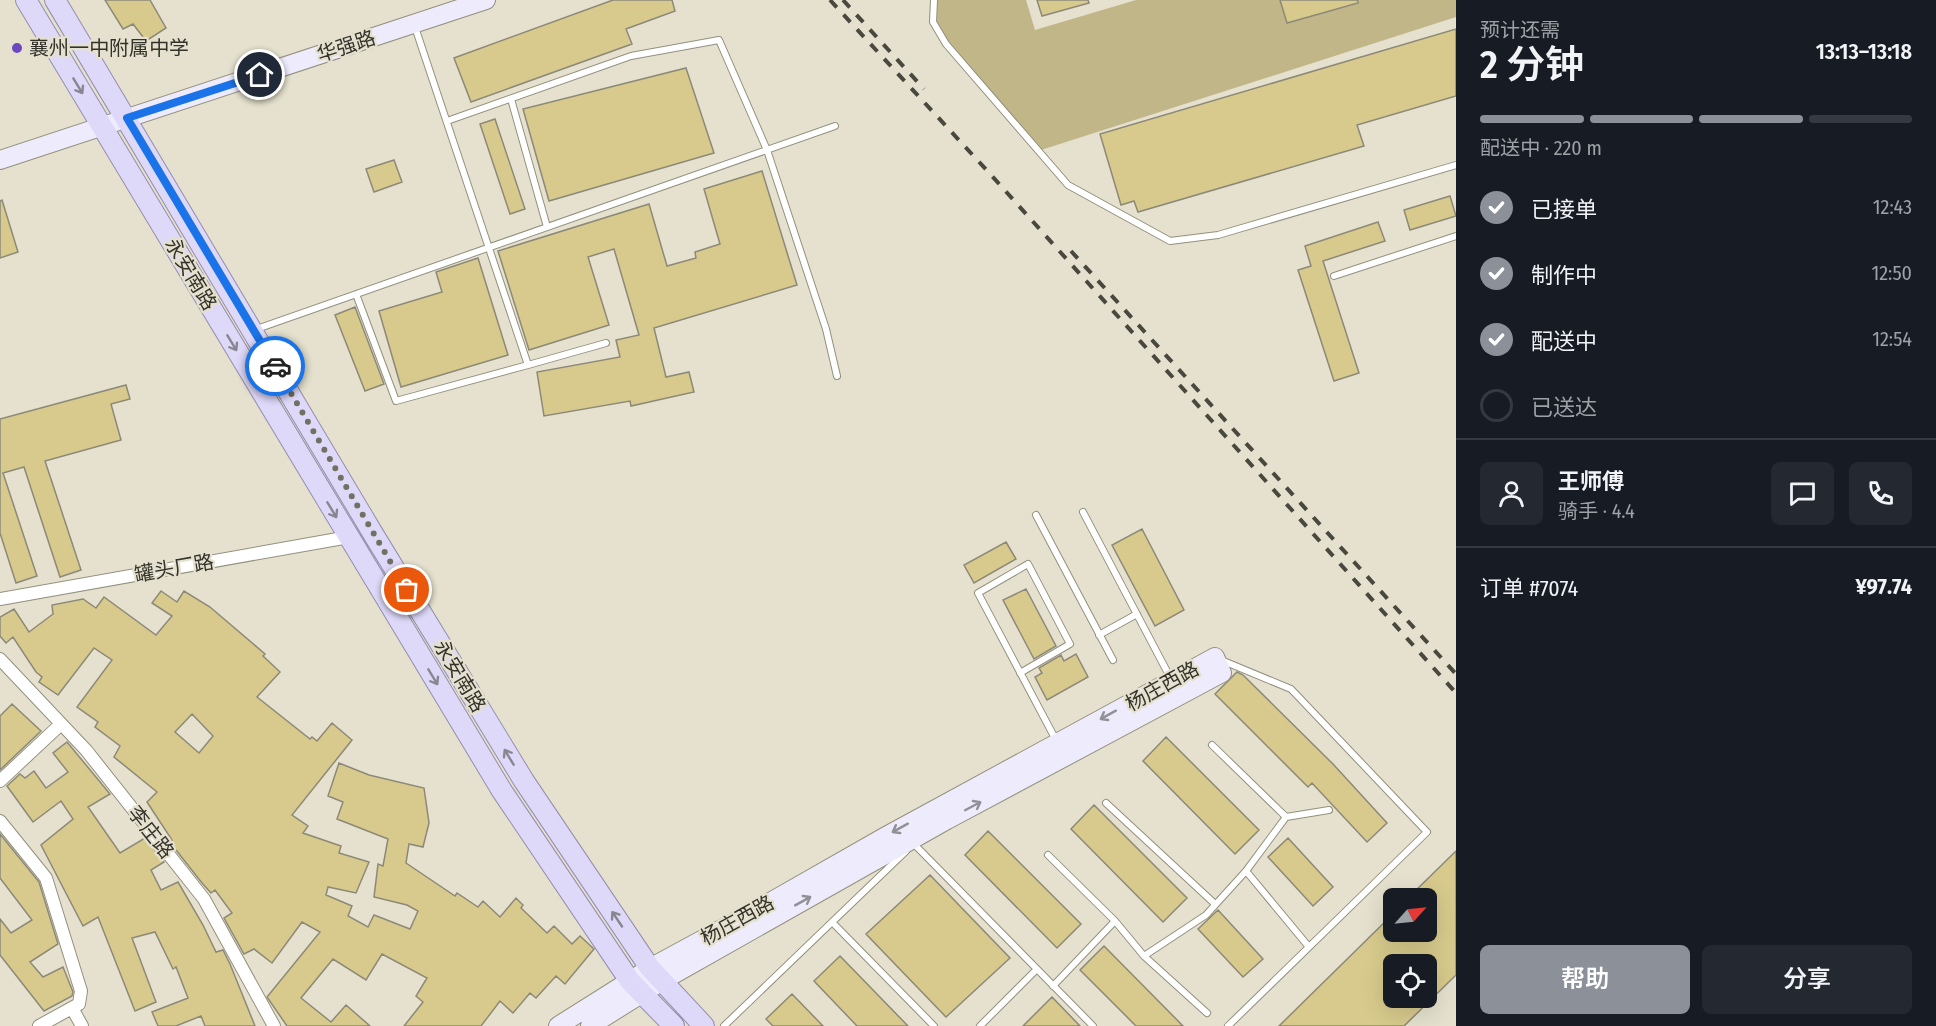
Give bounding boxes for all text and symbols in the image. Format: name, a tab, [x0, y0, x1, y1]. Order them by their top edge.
text: 预计还需	[1480, 18, 1560, 42]
street label: 华强路	[314, 25, 378, 67]
place label: 襄州一中附属中学	[29, 36, 189, 60]
text: 13:13–13:18	[1816, 38, 1912, 65]
marker: 襄州一中附属中学	[10, 41, 24, 55]
text: 2 分钟	[1480, 42, 1584, 88]
pin	[234, 49, 285, 100]
icon: home	[243, 58, 276, 91]
one-way arrow	[72, 77, 84, 94]
text: 配送中 · 220 m	[1480, 136, 1602, 160]
icon: check	[1480, 191, 1513, 224]
text: 12:43	[1873, 195, 1912, 219]
text: 已接单	[1531, 196, 1597, 223]
street label: 永安南路	[160, 234, 222, 314]
icon: check	[1480, 257, 1513, 290]
text: 12:50	[1871, 261, 1912, 285]
text: 制作中	[1531, 262, 1597, 289]
icon: check	[1480, 323, 1513, 356]
text: 12:54	[1872, 327, 1912, 351]
text: 配送中	[1531, 328, 1597, 355]
one-way arrow	[227, 334, 239, 351]
courier	[245, 336, 305, 396]
icon: car	[259, 350, 292, 383]
text: 已送达	[1531, 394, 1597, 421]
button: person	[1480, 462, 1543, 525]
button: chat	[1771, 462, 1834, 525]
button: phone	[1849, 462, 1912, 525]
text: 王师傅	[1558, 468, 1624, 495]
text: 骑手 · 4.4	[1558, 499, 1635, 523]
one-way arrow	[327, 501, 339, 518]
street label: 罐头厂路	[133, 549, 215, 587]
pin	[381, 564, 432, 615]
icon: bag	[390, 573, 423, 606]
text: ¥97.74	[1855, 573, 1912, 600]
text: 订单 #7074	[1480, 575, 1578, 602]
street label: 永安南路	[429, 636, 491, 716]
street label: 杨庄西路	[1121, 656, 1203, 716]
one-way arrow	[428, 668, 440, 685]
one-way arrow	[1100, 709, 1117, 721]
one-way arrow	[503, 749, 515, 766]
one-way arrow	[964, 800, 982, 811]
street label: 李庄路	[123, 801, 179, 863]
one-way arrow	[891, 823, 909, 834]
north arrow	[1383, 888, 1437, 942]
map controls	[1383, 888, 1437, 1008]
street label: 杨庄西路	[696, 890, 778, 950]
one-way arrow	[794, 895, 811, 907]
one-way arrow	[611, 911, 623, 928]
button: 帮助	[1480, 945, 1690, 1014]
button: 分享	[1702, 945, 1912, 1014]
button: locate	[1383, 954, 1437, 1008]

